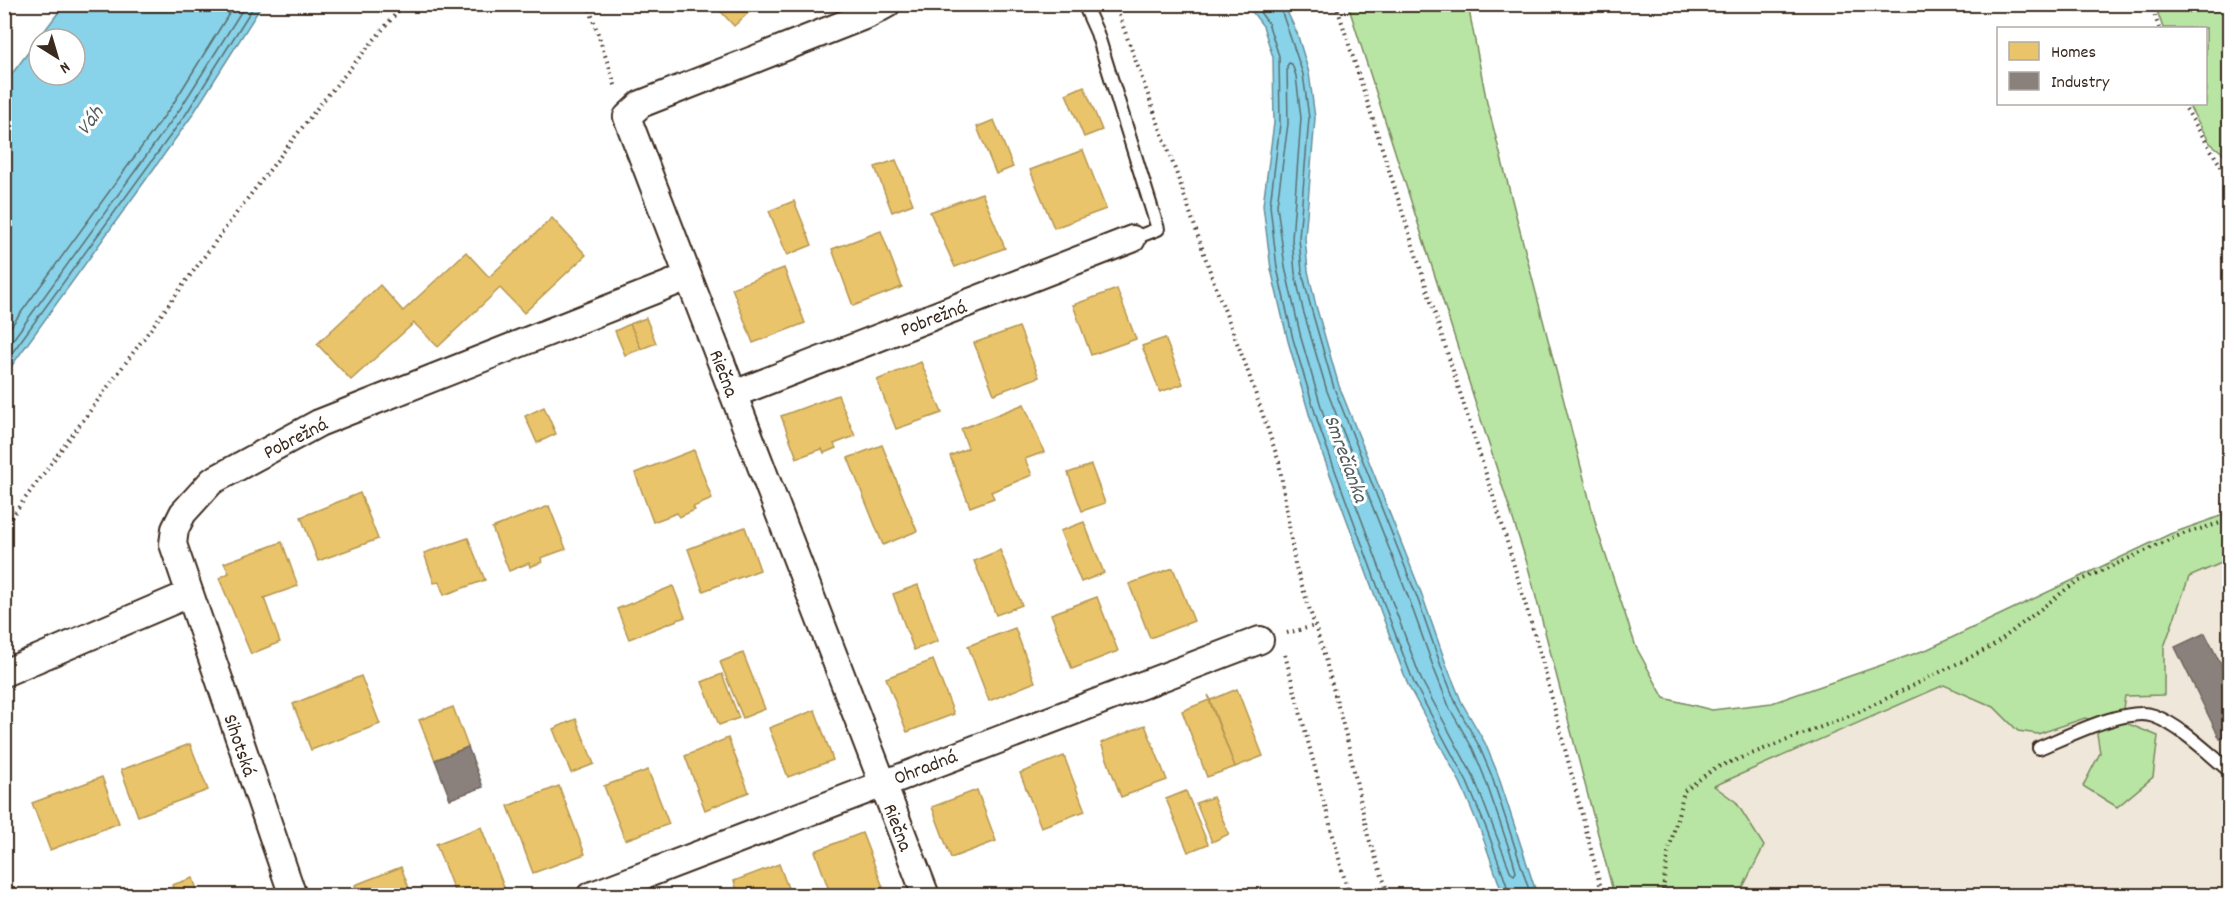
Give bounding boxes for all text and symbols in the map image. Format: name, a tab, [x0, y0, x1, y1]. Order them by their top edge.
north arrow	[27, 27, 87, 87]
legend	[1997, 27, 2207, 105]
text: Homes	[2051, 41, 2096, 66]
text: N	[54, 55, 75, 79]
text: Industry	[2051, 71, 2110, 96]
water label: Váh	[70, 100, 113, 143]
street label: Pobrežná	[897, 294, 971, 345]
street label: Riečna	[700, 346, 744, 402]
water label: Smrečianka	[1315, 411, 1374, 508]
street label: Pobrežná	[259, 412, 333, 468]
street label: Sihotská	[214, 711, 262, 781]
street label: Ohradná	[890, 744, 962, 794]
street label: Riečna	[874, 800, 918, 856]

